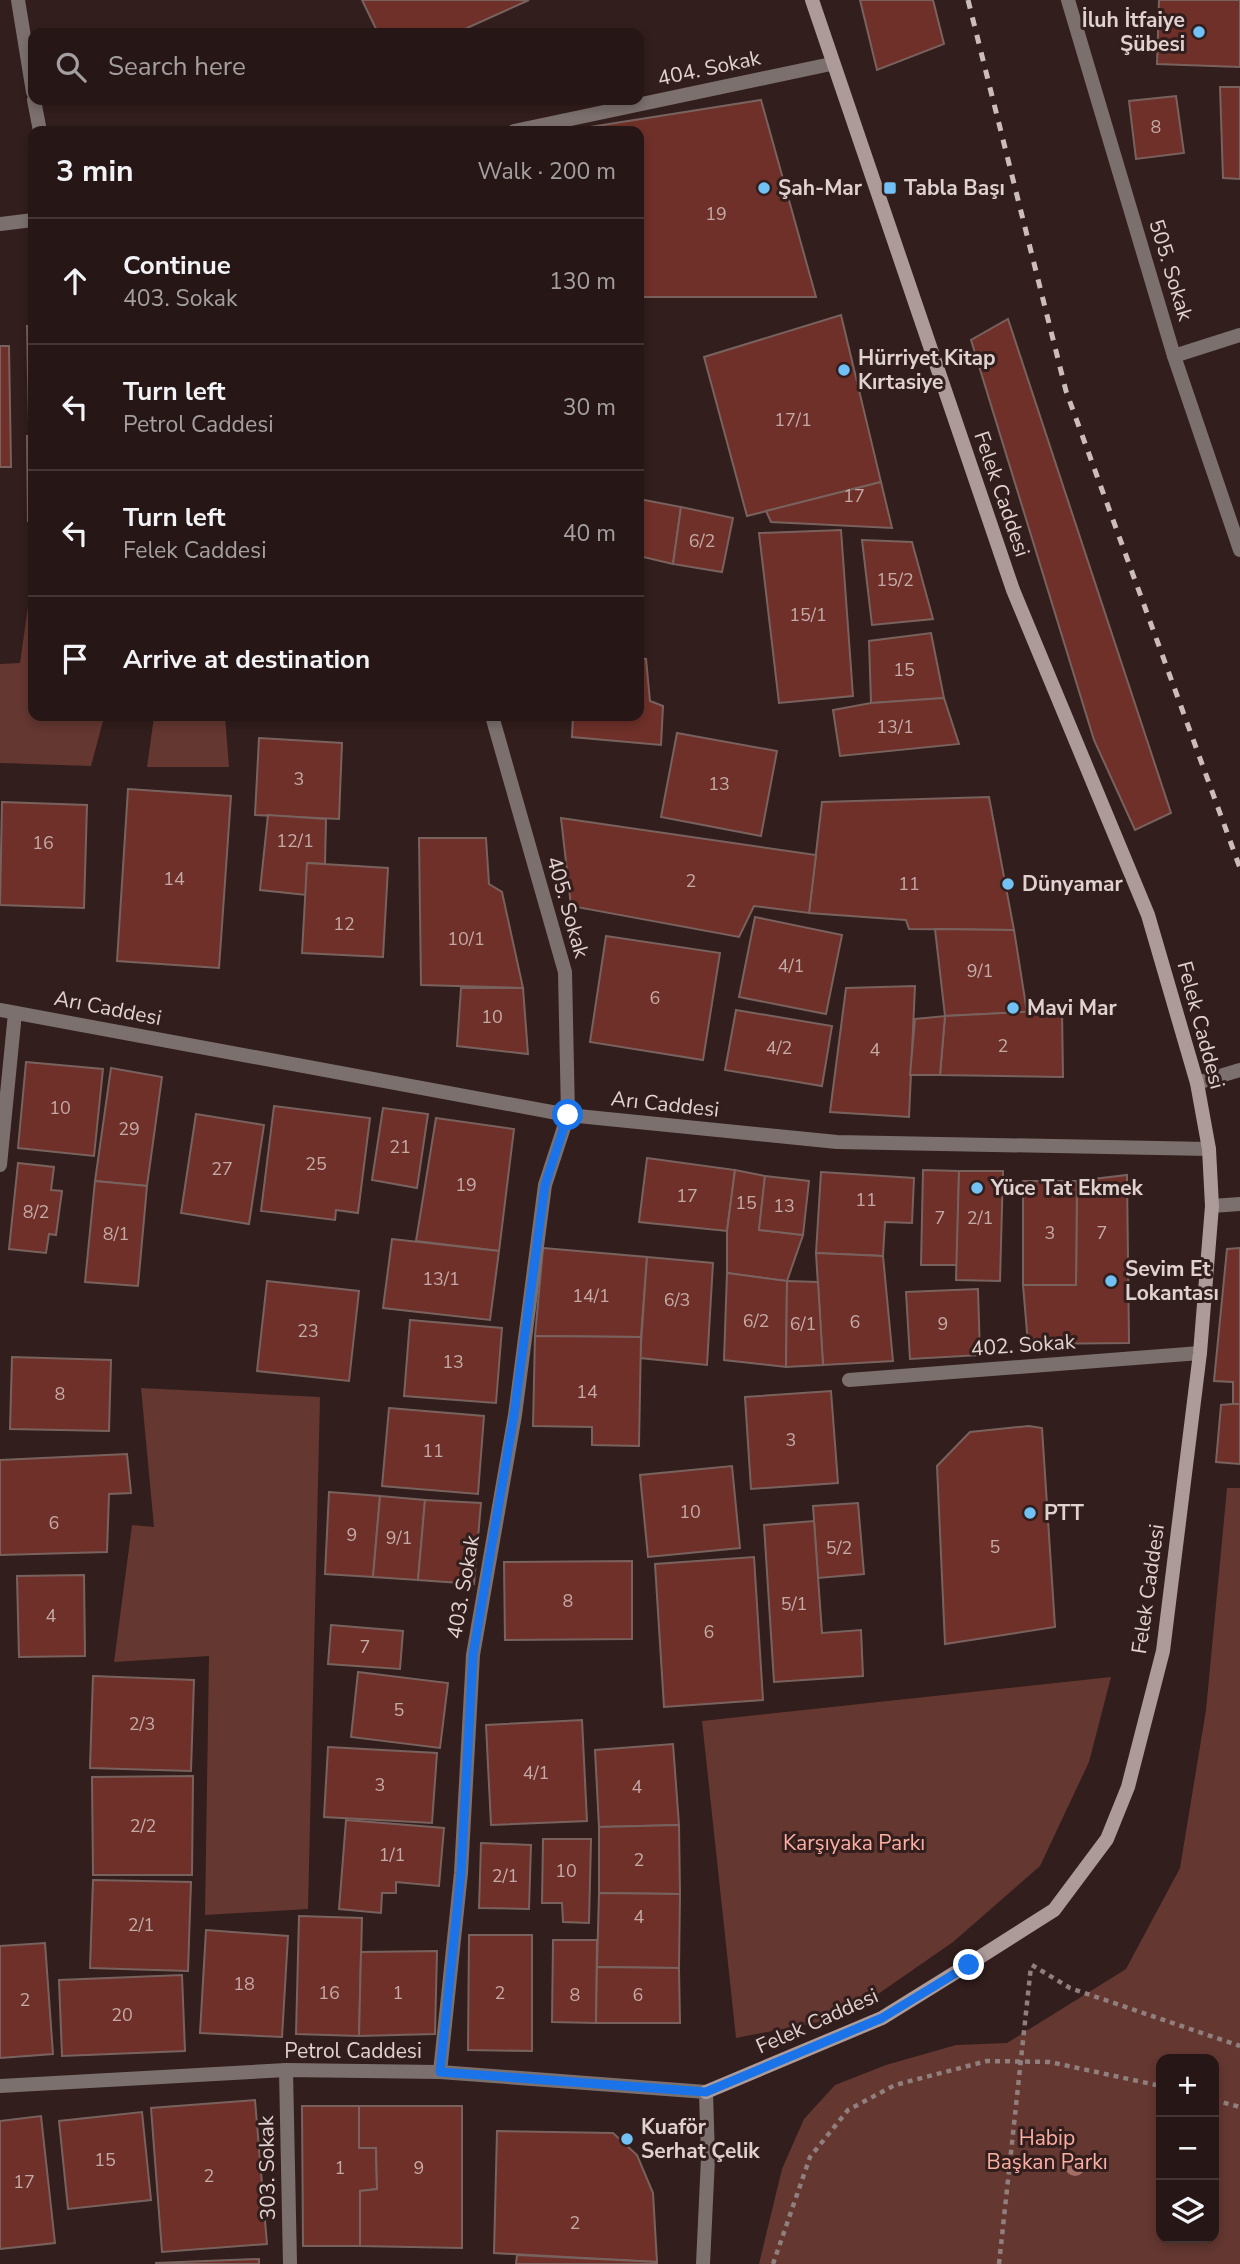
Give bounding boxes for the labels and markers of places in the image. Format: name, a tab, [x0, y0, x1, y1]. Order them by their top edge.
place label: İluh İtfaiye Şübesi	[1082, 6, 1185, 58]
marker: İluh İtfaiye Şübesi	[1191, 24, 1207, 40]
place label: Şah-Mar	[778, 174, 863, 202]
place label: Tabla Başı	[904, 174, 1005, 202]
marker: Şah-Mar	[756, 180, 772, 196]
marker: Tabla Başı	[882, 180, 898, 196]
place label: Hürriyet Kitap Kırtasiye	[858, 344, 996, 396]
marker: Hürriyet Kitap Kırtasiye	[836, 362, 852, 378]
place label: Dünyamar	[1022, 870, 1124, 898]
marker: Dünyamar	[1000, 876, 1016, 892]
place label: Mavi Mar	[1027, 994, 1117, 1022]
marker: Mavi Mar	[1005, 1000, 1021, 1016]
place label: Yüce Tat Ekmek	[990, 1174, 1144, 1202]
marker: Yüce Tat Ekmek	[969, 1180, 985, 1196]
place label: Sevim Et Lokantası	[1125, 1255, 1219, 1307]
marker: Sevim Et Lokantası	[1103, 1273, 1119, 1289]
place label: PTT	[1044, 1499, 1084, 1527]
marker: PTT	[1022, 1505, 1038, 1521]
place label: Kuaför Serhat Çelik	[641, 2113, 760, 2165]
marker: Kuaför Serhat Çelik	[619, 2131, 635, 2147]

